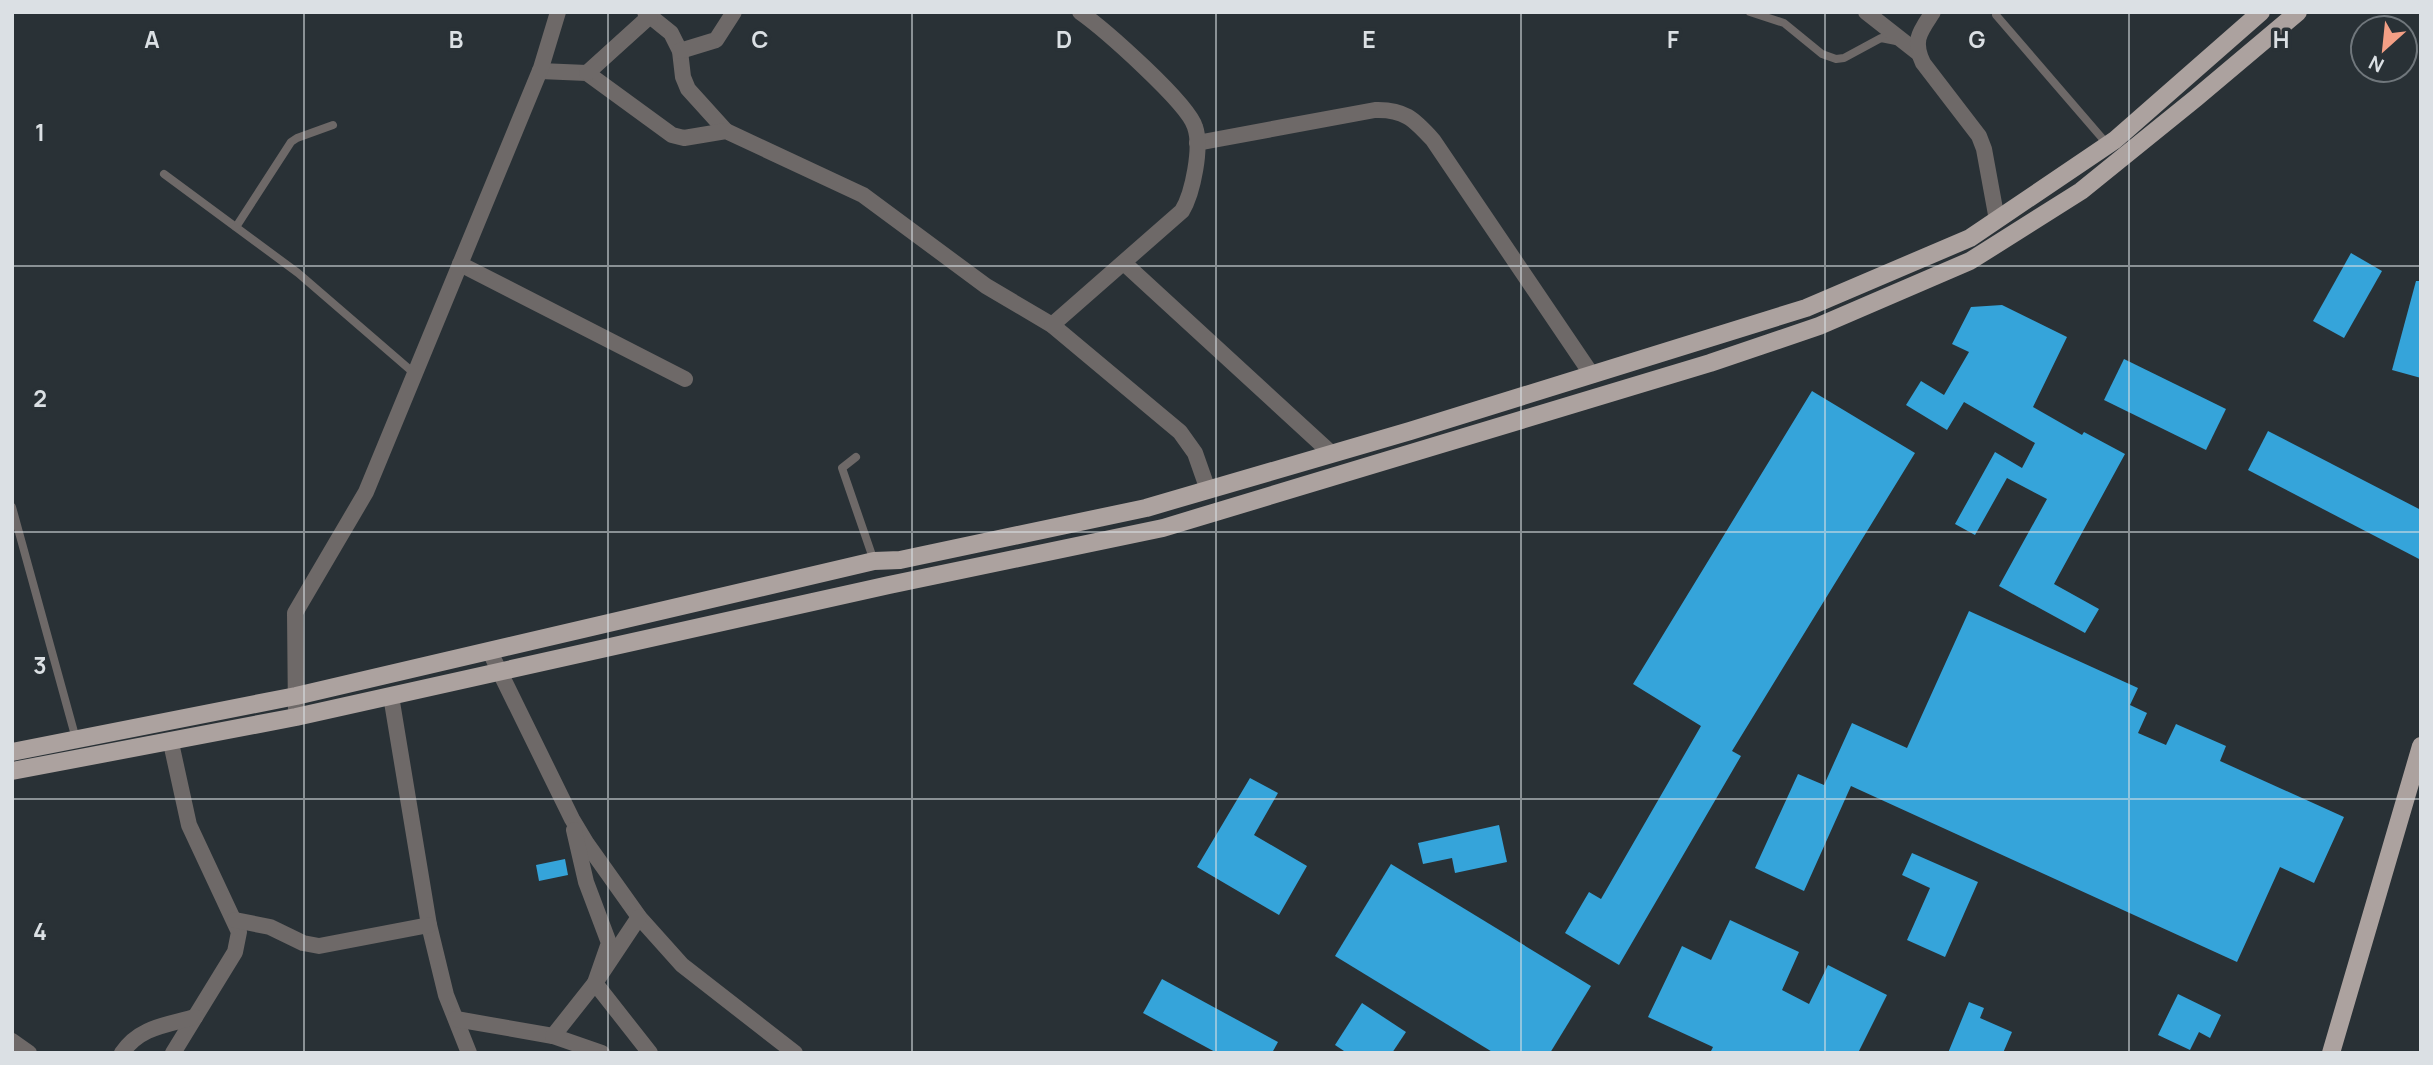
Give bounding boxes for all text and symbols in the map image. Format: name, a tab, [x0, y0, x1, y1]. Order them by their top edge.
north arrow	[2349, 14, 2419, 84]
text: A	[144, 23, 160, 55]
text: B	[449, 23, 463, 55]
text: C	[752, 23, 769, 55]
text: D	[1056, 23, 1072, 55]
text: E	[1362, 23, 1376, 55]
text: F	[1667, 23, 1679, 55]
text: G	[1969, 23, 1986, 55]
text: H	[2273, 23, 2289, 55]
text: N	[2364, 49, 2388, 79]
text: 1	[35, 116, 45, 148]
text: 2	[33, 382, 47, 414]
text: 3	[33, 649, 47, 681]
text: 4	[33, 915, 47, 947]

